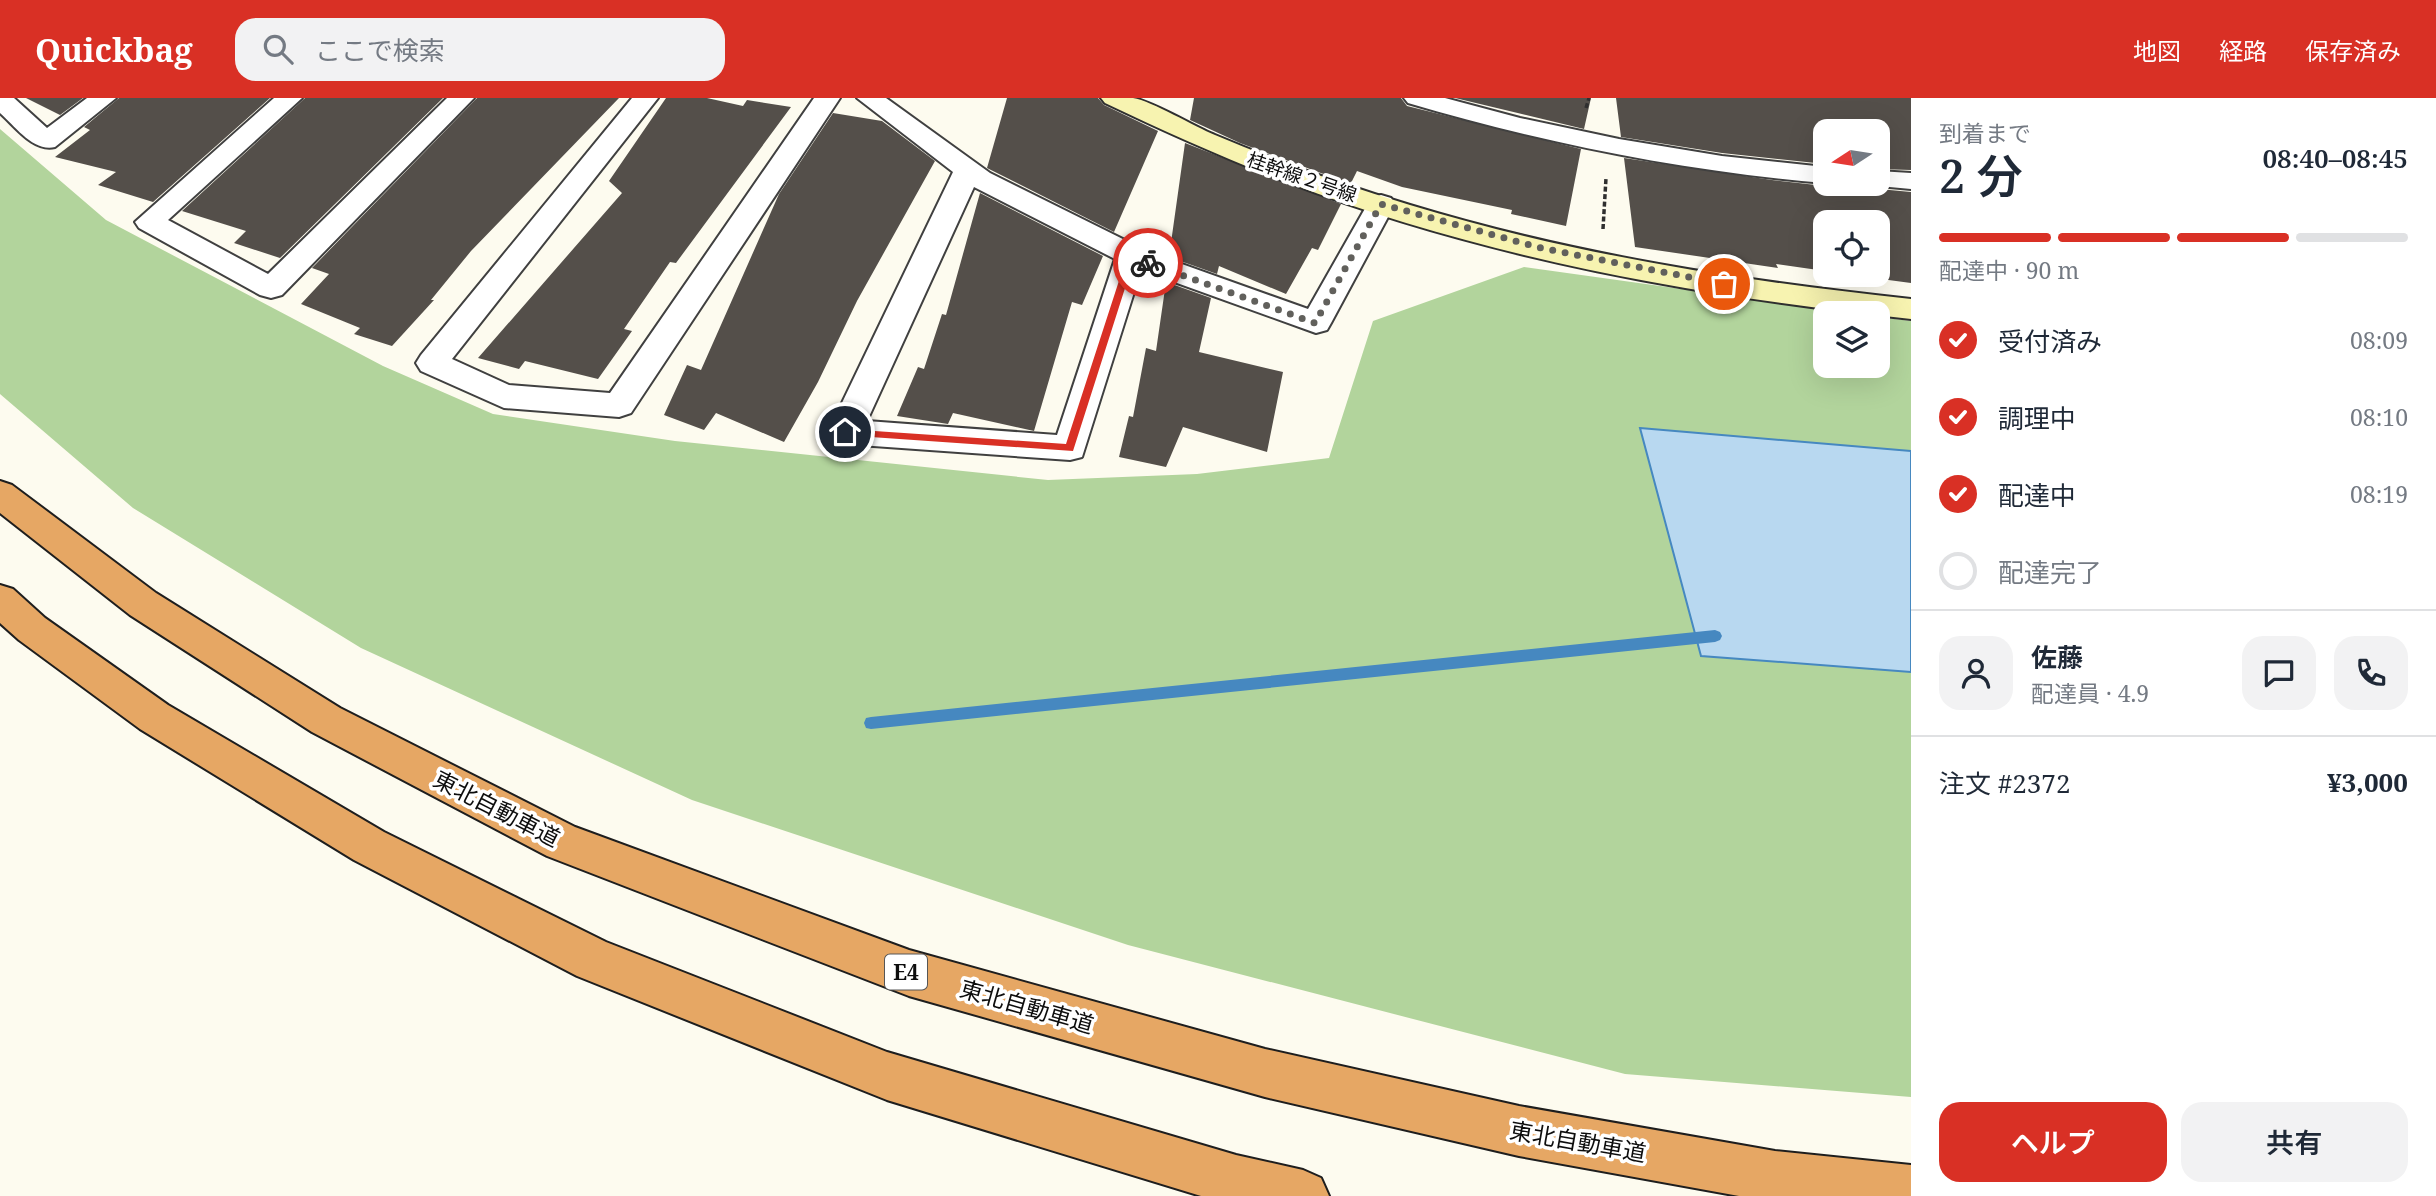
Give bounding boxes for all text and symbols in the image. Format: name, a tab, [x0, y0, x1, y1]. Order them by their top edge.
search box	[235, 18, 725, 81]
text: Quickbag	[35, 27, 193, 72]
icon: search	[259, 30, 297, 68]
text: ここで検索	[315, 32, 445, 68]
text: 地図	[2133, 34, 2181, 67]
text: 経路	[2219, 34, 2267, 67]
text: 保存済み	[2305, 34, 2401, 67]
text: 到着まで	[1939, 117, 2031, 149]
north arrow	[1813, 119, 1890, 196]
map controls	[1813, 119, 1890, 378]
text: 08:40–08:45	[2262, 140, 2408, 176]
text: 2 分	[1939, 144, 2023, 206]
street label: 桂幹線２号線	[1244, 146, 1360, 208]
button: locate	[1813, 210, 1890, 287]
courier	[1113, 228, 1183, 298]
icon: bike	[1129, 244, 1167, 282]
pin	[1694, 254, 1754, 314]
text: 配達中 · 90 m	[1939, 254, 2079, 286]
icon: bag	[1705, 265, 1743, 303]
button: layers	[1813, 301, 1890, 378]
icon: check	[1939, 321, 1977, 359]
text: 受付済み	[1998, 323, 2102, 359]
text: 08:09	[2350, 324, 2408, 356]
icon: check	[1939, 398, 1977, 436]
text: 調理中	[1998, 400, 2076, 436]
text: 08:10	[2350, 401, 2408, 433]
pin	[815, 402, 875, 462]
icon: home	[826, 413, 864, 451]
icon: check	[1939, 475, 1977, 513]
text: 配達中	[1998, 477, 2076, 513]
text: 08:19	[2350, 478, 2408, 510]
text: 配達完了	[1998, 554, 2102, 590]
button: person	[1939, 636, 2013, 710]
button: chat	[2242, 636, 2316, 710]
button: phone	[2334, 636, 2408, 710]
text: 佐藤	[2031, 639, 2083, 675]
text: 配達員 · 4.9	[2031, 677, 2149, 709]
street label: 東北自動車道	[428, 762, 566, 854]
text: ¥3,000	[2327, 764, 2408, 800]
text: 注文 #2372	[1939, 765, 2070, 801]
road number: E4	[885, 954, 927, 990]
street label: 東北自動車道	[956, 972, 1098, 1040]
button: ヘルプ	[1939, 1102, 2167, 1182]
button: 共有	[2181, 1102, 2408, 1182]
street label: 東北自動車道	[1507, 1113, 1649, 1169]

